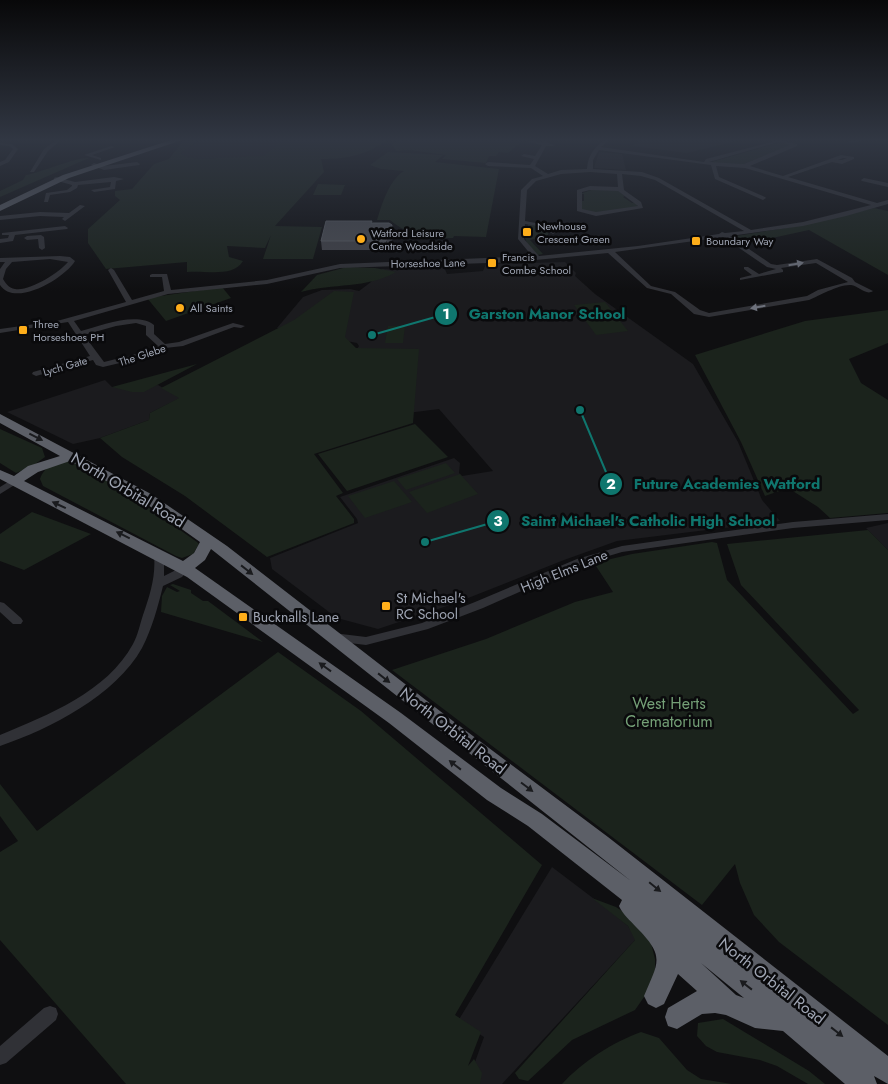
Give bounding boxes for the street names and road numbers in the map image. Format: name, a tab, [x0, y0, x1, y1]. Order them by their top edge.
street label: Horseshoe Lane	[391, 254, 466, 272]
street label: The Glebe	[116, 340, 168, 370]
street label: Lych Gate	[41, 352, 89, 380]
street label: North Orbital Road	[67, 447, 189, 533]
street label: High Elms Lane	[517, 544, 611, 598]
street label: North Orbital Road	[395, 682, 511, 780]
street label: North Orbital Road	[714, 932, 830, 1030]

